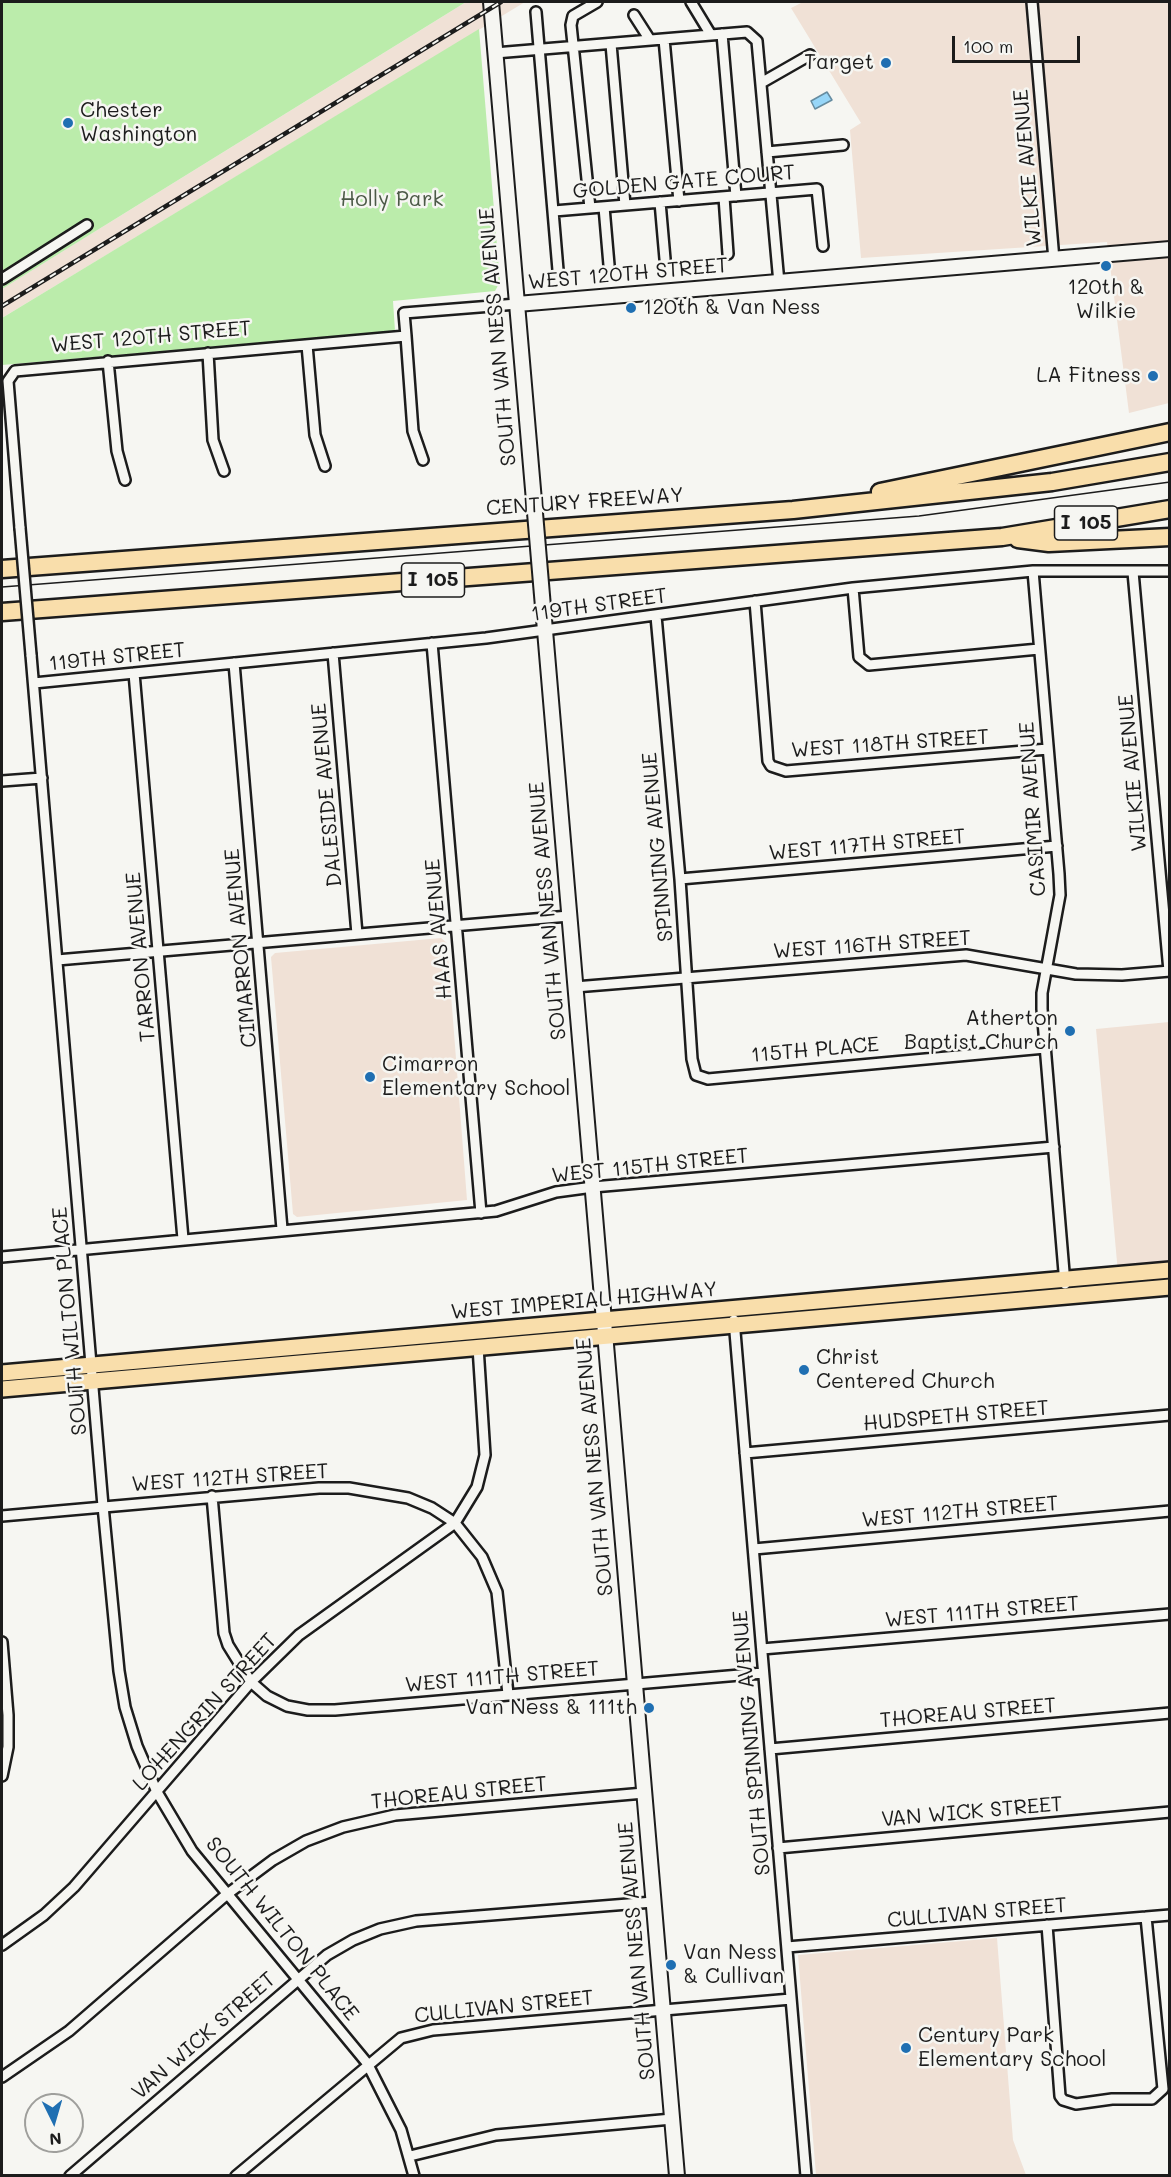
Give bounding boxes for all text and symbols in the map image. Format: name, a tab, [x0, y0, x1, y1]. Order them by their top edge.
scale bar	[955, 24, 1082, 62]
text: 100 m	[963, 34, 1013, 58]
place label: Target	[804, 50, 874, 76]
marker: Target	[879, 56, 893, 70]
street label: WILKIE AVENUE	[1009, 88, 1047, 248]
place label: Chester Washington	[80, 98, 197, 148]
marker: Chester Washington	[61, 116, 75, 130]
street label: GOLDEN GATE COURT	[572, 160, 796, 204]
park label: Holly Park	[340, 187, 444, 213]
street label: SOUTH VAN NESS AVENUE	[474, 207, 522, 467]
street label: WEST 120TH STREET	[527, 253, 729, 295]
marker: 120th & Wilkie	[1099, 259, 1113, 273]
place label: 120th & Wilkie	[1067, 275, 1145, 325]
place label: 120th & Van Ness	[643, 295, 821, 321]
marker: 120th & Van Ness	[624, 301, 638, 315]
street label: WEST 120TH STREET	[50, 316, 252, 358]
place label: LA Fitness	[1036, 363, 1141, 389]
marker: LA Fitness	[1146, 369, 1160, 383]
street label: CENTURY FREEWAY	[485, 483, 685, 521]
road number: I 105	[1054, 506, 1118, 540]
road number: I 105	[402, 563, 464, 597]
street label: 119TH STREET	[529, 583, 669, 627]
street label: 119TH STREET	[47, 637, 187, 677]
street label: WILKIE AVENUE	[1114, 693, 1152, 853]
street label: DALESIDE AVENUE	[306, 702, 348, 888]
street label: CASIMIR AVENUE	[1014, 721, 1052, 897]
street label: WEST 118TH STREET	[790, 725, 990, 763]
street label: SPINNING AVENUE	[637, 751, 679, 943]
street label: SOUTH VAN NESS AVENUE	[524, 781, 572, 1041]
street label: WEST 117TH STREET	[768, 824, 966, 866]
street label: CIMARRON AVENUE	[220, 847, 262, 1049]
street label: HAAS AVENUE	[420, 858, 458, 1000]
street label: TARRON AVENUE	[121, 871, 161, 1043]
street label: WEST 116TH STREET	[772, 926, 972, 964]
place label: Atherton Baptist Church	[904, 1006, 1058, 1056]
marker: Atherton Baptist Church	[1063, 1024, 1077, 1038]
street label: 115TH PLACE	[750, 1032, 880, 1068]
place label: Cimarron Elementary School	[382, 1052, 570, 1102]
marker: Cimarron Elementary School	[363, 1070, 377, 1084]
street label: WEST 115TH STREET	[550, 1143, 750, 1189]
street label: SOUTH WILTON PLACE	[47, 1206, 93, 1436]
street label: WEST IMPERIAL HIGHWAY	[449, 1277, 719, 1325]
street label: SOUTH VAN NESS AVENUE	[571, 1337, 619, 1597]
place label: Christ Centered Church	[816, 1345, 994, 1395]
marker: Christ Centered Church	[797, 1363, 811, 1377]
street label: HUDSPETH STREET	[862, 1395, 1050, 1437]
street label: WEST 112TH STREET	[131, 1459, 329, 1497]
street label: WEST 112TH STREET	[861, 1491, 1059, 1533]
street label: WEST 111TH STREET	[884, 1591, 1080, 1633]
street label: SOUTH SPINNING AVENUE	[728, 1609, 776, 1877]
street label: LOHENGRIN STREET	[128, 1628, 282, 1796]
street label: WEST 111TH STREET	[404, 1656, 600, 1698]
street label: THOREAU STREET	[879, 1693, 1057, 1733]
place label: Van Ness & 111th	[465, 1695, 637, 1721]
marker: Van Ness & 111th	[642, 1701, 656, 1715]
street label: THOREAU STREET	[370, 1771, 548, 1815]
street label: VAN WICK STREET	[880, 1792, 1064, 1832]
street label: SOUTH VAN NESS AVENUE	[613, 1821, 661, 2081]
street label: SOUTH WILTON PLACE	[200, 1832, 364, 2026]
street label: CULLIVAN STREET	[886, 1893, 1068, 1933]
place label: Van Ness & Cullivan	[683, 1940, 784, 1990]
marker: Van Ness & Cullivan	[664, 1958, 678, 1972]
street label: VAN WICK STREET	[127, 1967, 281, 2105]
street label: CULLIVAN STREET	[413, 1985, 595, 2029]
place label: Century Park Elementary School	[918, 2023, 1106, 2073]
marker: Century Park Elementary School	[899, 2041, 913, 2055]
north arrow	[24, 2093, 84, 2153]
text: N	[48, 2128, 62, 2150]

